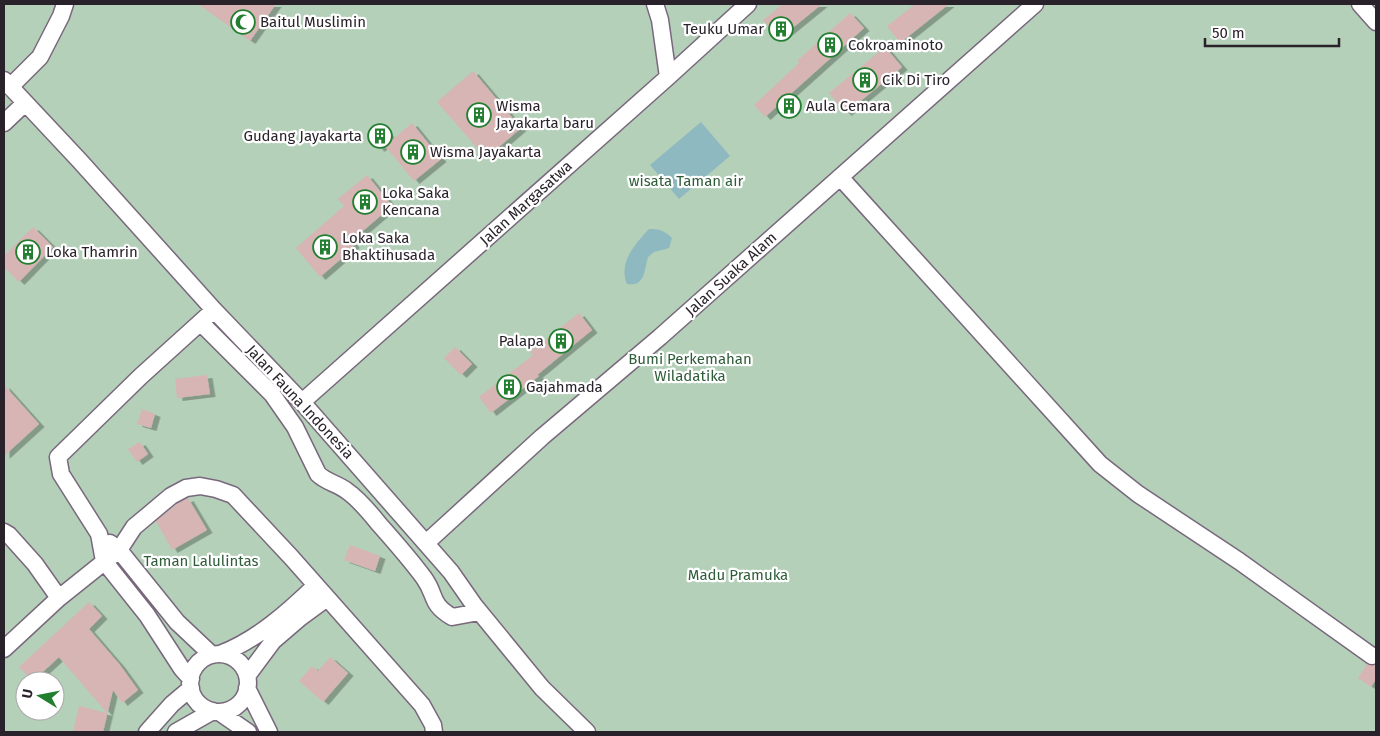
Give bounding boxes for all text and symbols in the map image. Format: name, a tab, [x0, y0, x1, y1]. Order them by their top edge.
mosque icon: Baitul Muslimin	[230, 9, 256, 35]
place label: Baitul Muslimin	[260, 13, 366, 31]
scale bar	[1205, 15, 1339, 47]
building icon: Teuku Umar	[768, 16, 794, 42]
place label: Teuku Umar	[683, 20, 764, 38]
text: 50 m	[1212, 24, 1245, 42]
building icon: Cokroaminoto	[817, 32, 843, 58]
place label: Cokroaminoto	[848, 36, 943, 54]
building icon: Cik Di Tiro	[852, 67, 878, 93]
place label: Cik Di Tiro	[882, 71, 950, 89]
building icon: Aula Cemara	[776, 93, 802, 119]
place label: Wisma Jayakarta baru	[496, 97, 594, 132]
place label: Aula Cemara	[806, 97, 891, 115]
building icon: Wisma Jayakarta baru	[466, 102, 492, 128]
building icon: Gudang Jayakarta	[367, 123, 393, 149]
place label: Gudang Jayakarta	[243, 127, 362, 145]
building icon: Wisma Jayakarta	[400, 139, 426, 165]
place label: Wisma Jayakarta	[430, 143, 541, 161]
street label: Jalan Margasatwa	[476, 157, 576, 249]
park label: wisata Taman air	[629, 172, 743, 190]
place label: Loka Saka Kencana	[382, 184, 449, 219]
building icon: Loka Saka Kencana	[352, 189, 378, 215]
street label: Jalan Suaka Alam	[682, 228, 780, 320]
place label: Loka Saka Bhaktihusada	[342, 229, 435, 264]
building icon: Loka Saka Bhaktihusada	[312, 234, 338, 260]
building icon: Loka Thamrin	[15, 239, 41, 265]
place label: Loka Thamrin	[46, 243, 138, 261]
building icon: Palapa	[548, 328, 574, 354]
place label: Palapa	[499, 332, 544, 350]
street label: Jalan Fauna Indonesia	[242, 341, 358, 463]
park label: Bumi Perkemahan Wiladatika	[628, 350, 752, 385]
building icon: Gajahmada	[496, 374, 522, 400]
place label: Gajahmada	[526, 378, 603, 396]
park label: Taman Lalulintas	[143, 552, 259, 570]
park label: Madu Pramuka	[688, 566, 788, 584]
north arrow	[15, 671, 65, 721]
text: U	[19, 688, 37, 700]

